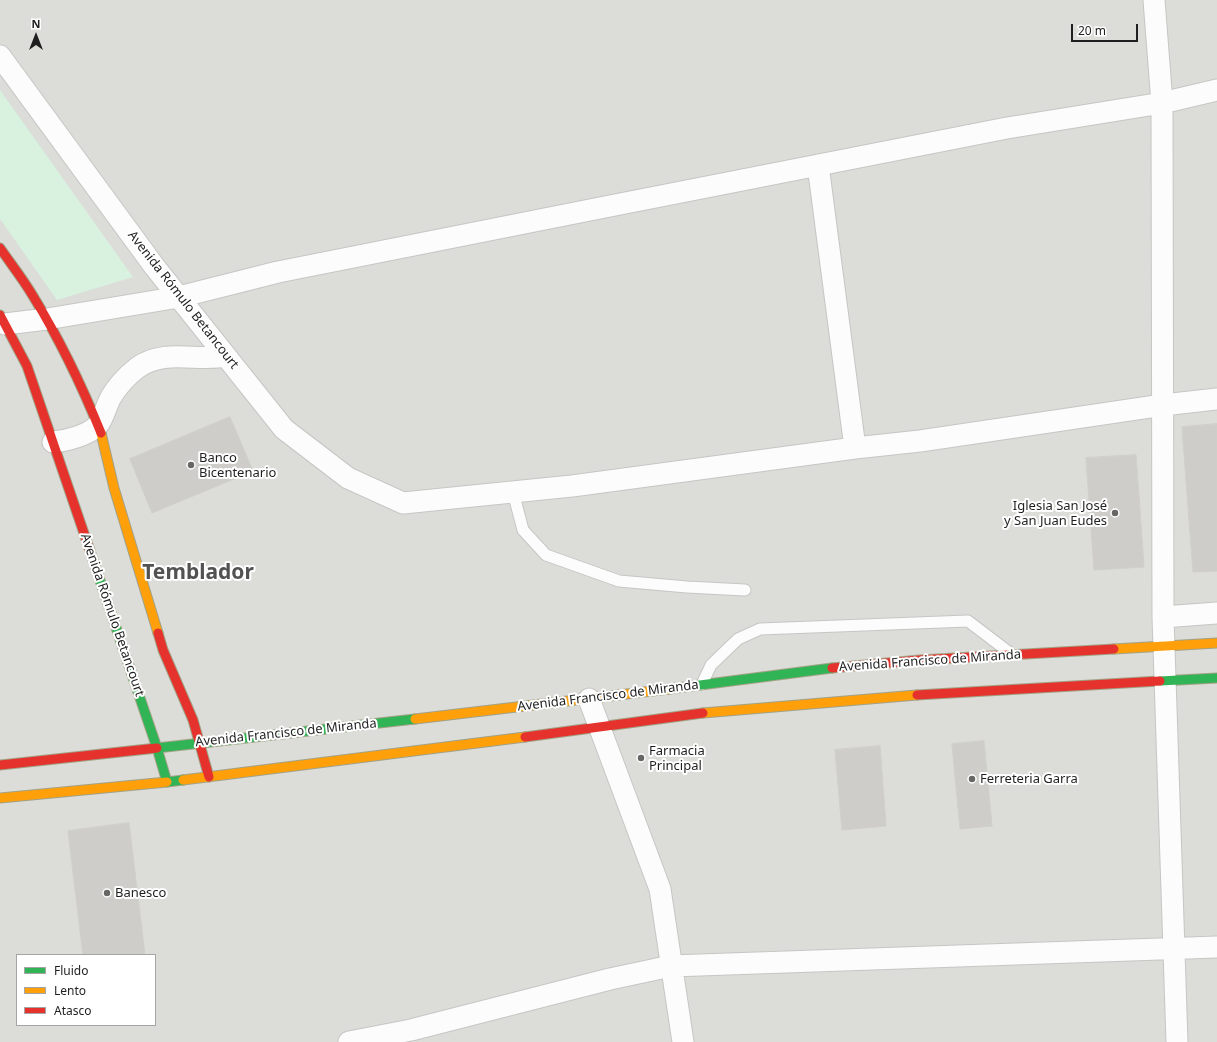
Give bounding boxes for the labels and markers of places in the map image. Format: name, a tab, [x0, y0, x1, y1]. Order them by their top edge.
place label: Banco Bicentenario	[199, 450, 276, 481]
marker: Banco Bicentenario	[186, 460, 196, 470]
place label: Iglesia San José y San Juan Eudes	[1004, 498, 1107, 529]
marker: Iglesia San José y San Juan Eudes	[1110, 508, 1120, 518]
place label: Farmacia Principal	[649, 743, 705, 774]
marker: Farmacia Principal	[636, 753, 646, 763]
place label: Ferreteria Garra	[980, 771, 1078, 787]
marker: Ferreteria Garra	[967, 774, 977, 784]
place label: Banesco	[115, 885, 166, 901]
marker: Banesco	[102, 888, 112, 898]

